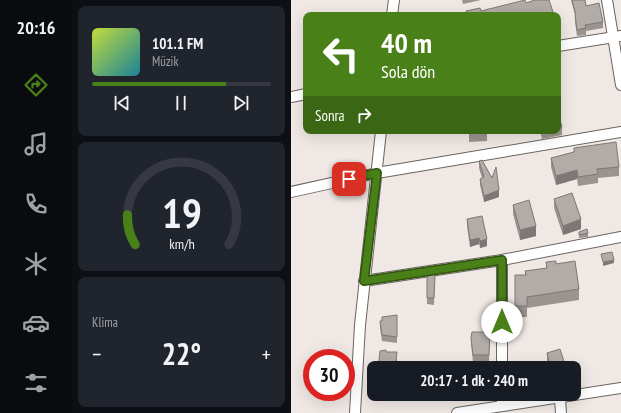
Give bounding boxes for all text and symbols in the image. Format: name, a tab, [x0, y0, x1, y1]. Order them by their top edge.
text: 20:16	[17, 16, 55, 39]
text: 40 m	[381, 24, 432, 61]
icon: left	[315, 28, 367, 80]
text: 101.1 FM	[152, 34, 203, 53]
text: Müzik	[152, 53, 178, 70]
text: Sola dön	[381, 60, 435, 83]
icon: directions	[22, 71, 50, 99]
icon: previous	[111, 92, 133, 114]
icon: pause	[170, 92, 192, 114]
icon: next	[230, 92, 252, 114]
icon: right	[353, 104, 375, 126]
text: Sonra	[315, 106, 345, 125]
icon: music	[22, 130, 50, 158]
pin	[332, 162, 366, 196]
icon: arrive	[338, 168, 360, 190]
text: 19	[162, 185, 201, 238]
icon: phone	[22, 190, 50, 218]
text: km/h	[169, 233, 194, 252]
icon: climate	[22, 250, 50, 278]
position arrow	[481, 301, 523, 343]
icon: car	[22, 309, 50, 337]
text: Klima	[92, 314, 118, 331]
text: 22°	[162, 334, 201, 373]
text: −	[92, 340, 101, 368]
text: +	[262, 340, 271, 368]
speed limit sign: 30	[303, 349, 355, 401]
icon: filters	[22, 369, 50, 397]
text: 20:17 · 1 dk · 240 m	[420, 371, 528, 390]

